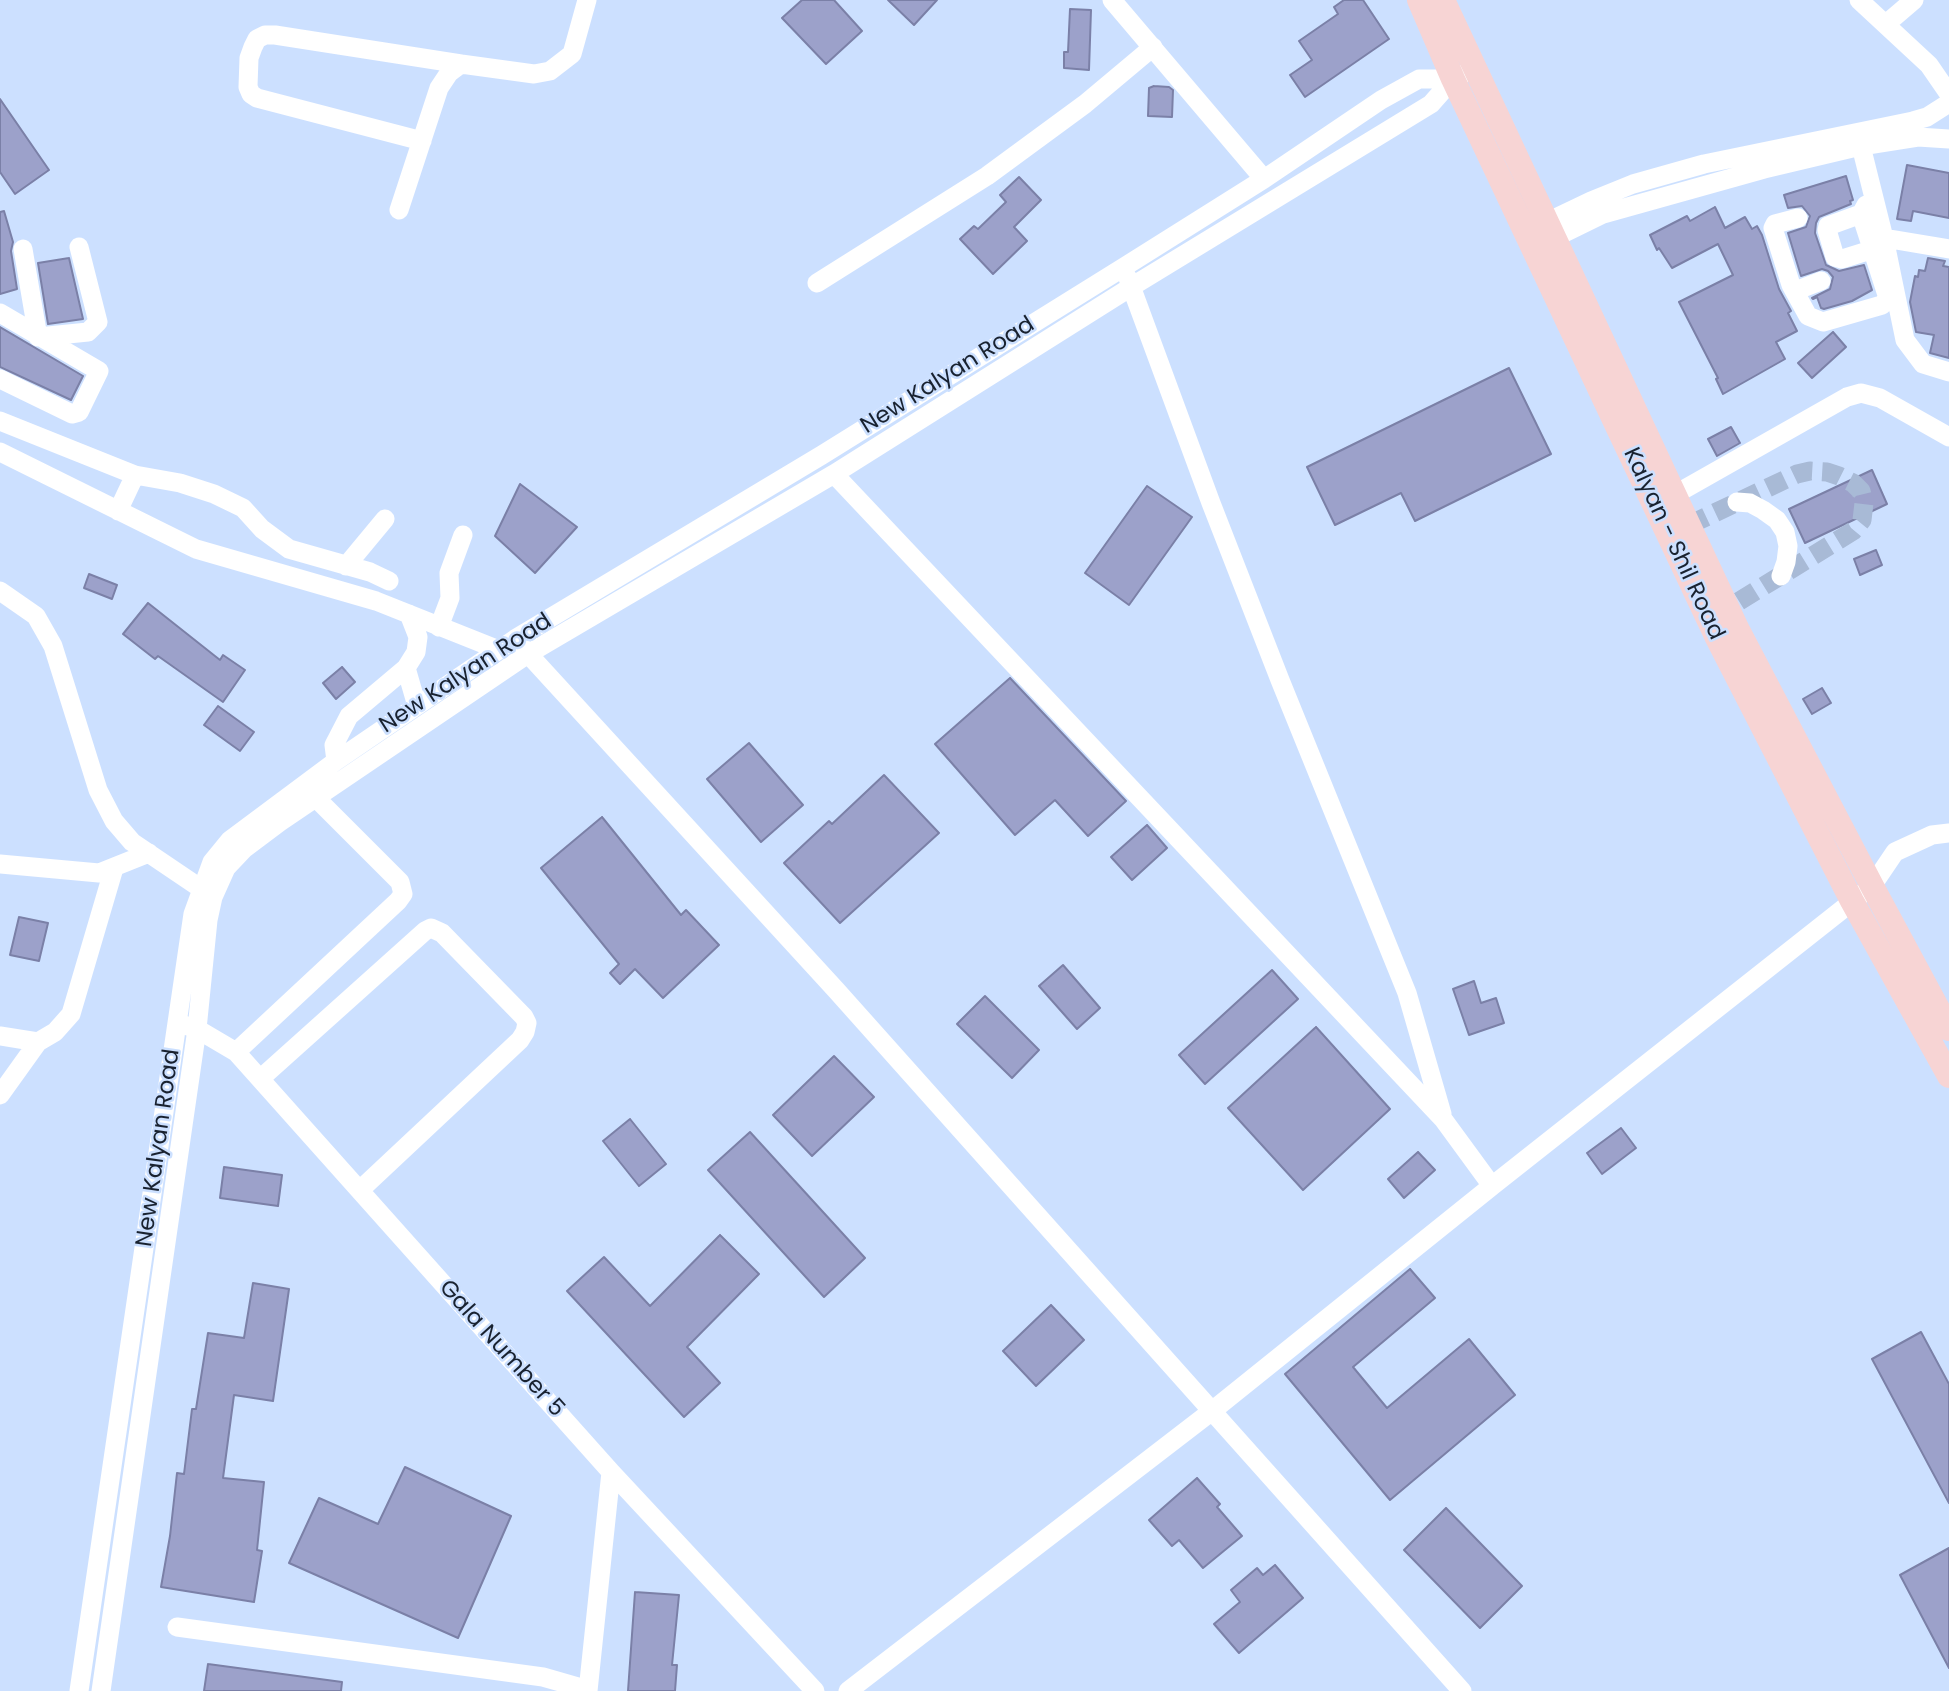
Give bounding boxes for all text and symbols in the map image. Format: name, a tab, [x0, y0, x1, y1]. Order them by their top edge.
street label: New Kalyan Road	[856, 311, 1040, 441]
street label: Kalyan - Shil Road	[1616, 444, 1730, 644]
street label: New Kalyan Road	[375, 608, 557, 740]
street label: New Kalyan Road	[131, 1047, 187, 1249]
street label: Gala Number 5	[432, 1275, 570, 1423]

